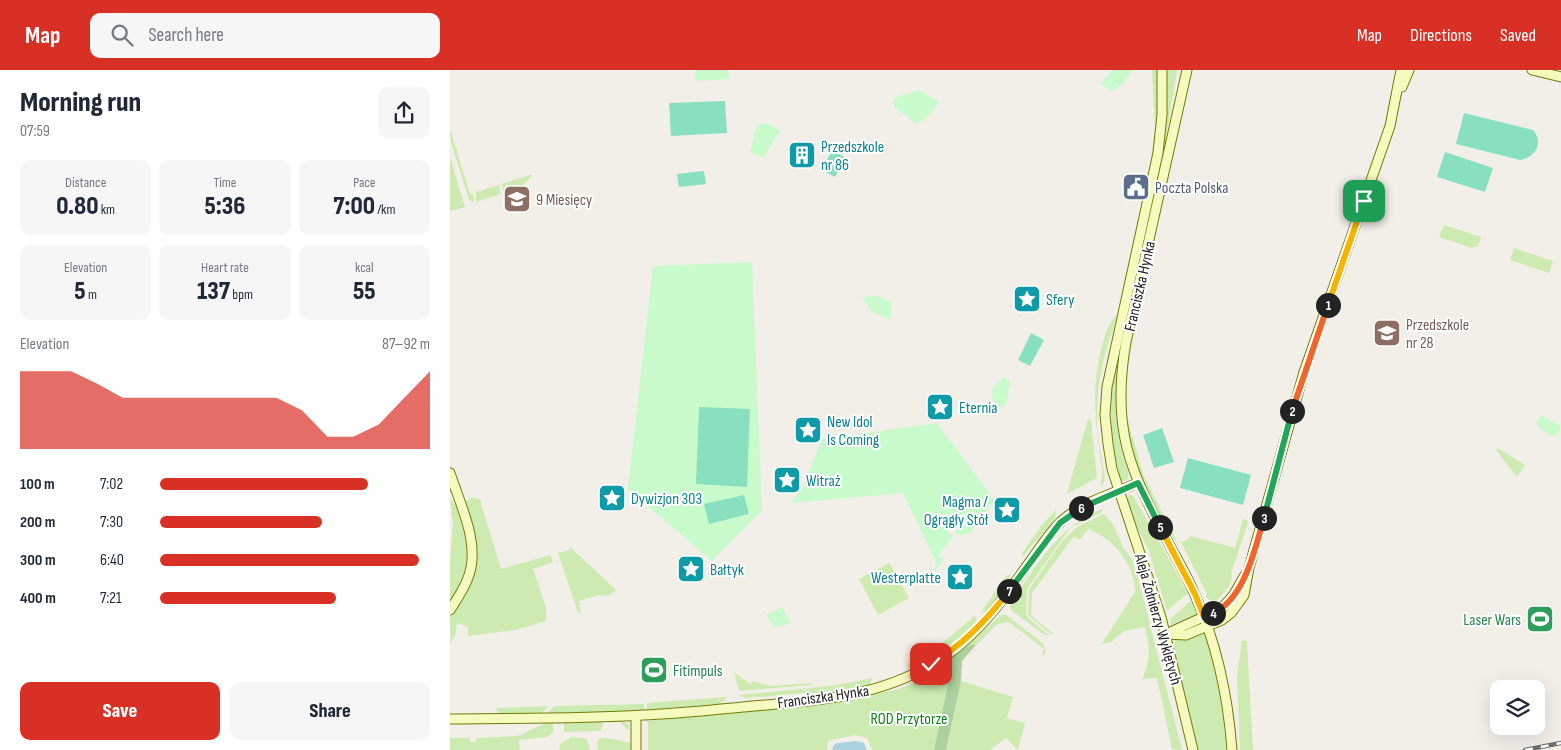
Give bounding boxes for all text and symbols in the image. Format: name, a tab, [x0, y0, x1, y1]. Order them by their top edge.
search box	[90, 13, 440, 58]
text: Map	[25, 21, 60, 50]
icon: search	[108, 21, 136, 49]
text: Search here	[148, 24, 224, 47]
text: Map	[1357, 25, 1382, 46]
text: Directions	[1410, 25, 1472, 46]
text: Saved	[1500, 25, 1536, 46]
text: Morning run	[20, 86, 141, 119]
button: share	[378, 87, 430, 139]
text: 07:59	[20, 122, 50, 141]
place label: Przedszkole nr 86	[821, 138, 884, 175]
building icon: Przedszkole nr 86	[787, 140, 817, 170]
public building icon: Poczta Polska	[1121, 172, 1151, 202]
text: Distance	[65, 174, 106, 191]
text: Time	[214, 174, 236, 191]
text: Pace	[353, 174, 375, 191]
place label: Poczta Polska	[1155, 179, 1228, 198]
pin	[1343, 180, 1385, 222]
school or university icon: 9 Miesięcy	[502, 184, 532, 214]
icon: arrive	[1350, 187, 1378, 215]
text: 0.80	[56, 191, 99, 222]
text: 5:36	[204, 191, 246, 222]
text: 7:00	[333, 191, 375, 222]
place label: 9 Miesięcy	[536, 191, 592, 210]
text: km	[99, 201, 115, 218]
text: /km	[375, 201, 395, 218]
street label: Franciszka Hynka	[1121, 239, 1160, 333]
text: Elevation	[64, 259, 107, 276]
text: Heart rate	[201, 259, 249, 276]
text: kcal	[355, 259, 374, 276]
text: 5	[74, 276, 86, 307]
text: 137	[197, 276, 230, 307]
text: 55	[353, 276, 376, 307]
place icon: Sfery	[1012, 284, 1042, 314]
text: m	[86, 286, 97, 303]
text: bpm	[230, 286, 253, 303]
place label: Sfery	[1046, 291, 1074, 310]
pin: 1	[1316, 292, 1340, 318]
text: 1	[1326, 297, 1331, 314]
place label: Przedszkole nr 28	[1406, 316, 1469, 353]
school or university icon: Przedszkole nr 28	[1372, 318, 1402, 348]
text: Elevation	[20, 335, 69, 354]
text: 87–92 m	[382, 335, 430, 354]
place icon: Eternia	[925, 392, 955, 422]
pin: 2	[1280, 398, 1304, 424]
place label: Eternia	[959, 399, 997, 418]
text: 2	[1289, 403, 1296, 420]
place label: New Idol Is Coming	[827, 413, 879, 450]
place icon: New Idol Is Coming	[793, 415, 823, 445]
place icon: Witraż	[772, 465, 802, 495]
place label: Witraż	[806, 472, 841, 491]
text: 100 m	[20, 475, 55, 494]
text: 7:02	[100, 475, 123, 494]
place icon: Dywizjon 303	[597, 483, 627, 513]
place label: Dywizjon 303	[631, 490, 702, 509]
place label: Magma / Ogrągły Stół	[924, 493, 989, 530]
place icon: Magma / Ogrągły Stół	[992, 495, 1022, 525]
pin: 6	[1068, 496, 1094, 520]
text: 6	[1078, 500, 1085, 517]
pin: 3	[1252, 506, 1276, 530]
text: 3	[1261, 510, 1268, 527]
text: 200 m	[20, 513, 55, 532]
text: 7:30	[100, 513, 123, 532]
pin: 5	[1148, 514, 1172, 540]
text: 5	[1157, 519, 1164, 536]
text: 300 m	[20, 551, 56, 570]
text: 6:40	[100, 551, 124, 570]
street label: Aleja Żołnierzy Wyklętych	[1129, 551, 1185, 687]
place icon: Bałtyk	[676, 554, 706, 584]
place label: Bałtyk	[710, 561, 744, 580]
place icon: Westerplatte	[945, 562, 975, 592]
place label: Westerplatte	[871, 569, 941, 588]
pin: 7	[996, 578, 1022, 604]
text: 7	[1006, 583, 1013, 600]
text: 400 m	[20, 589, 56, 608]
text: 7:21	[100, 589, 122, 608]
pin: 4	[1200, 600, 1226, 626]
sports icon: Laser Wars	[1525, 604, 1555, 634]
text: 4	[1210, 605, 1217, 622]
place label: Laser Wars	[1463, 611, 1521, 630]
pin	[910, 643, 952, 685]
icon: check	[917, 650, 945, 678]
sports icon: Fitimpuls	[639, 655, 669, 685]
place label: Fitimpuls	[673, 662, 723, 681]
map controls	[1490, 680, 1545, 735]
button: layers	[1490, 680, 1545, 735]
button: Save	[20, 682, 220, 740]
button: Share	[230, 682, 430, 740]
street label: Franciszka Hynka	[776, 682, 870, 713]
park label: ROD Przytorze	[870, 710, 948, 729]

